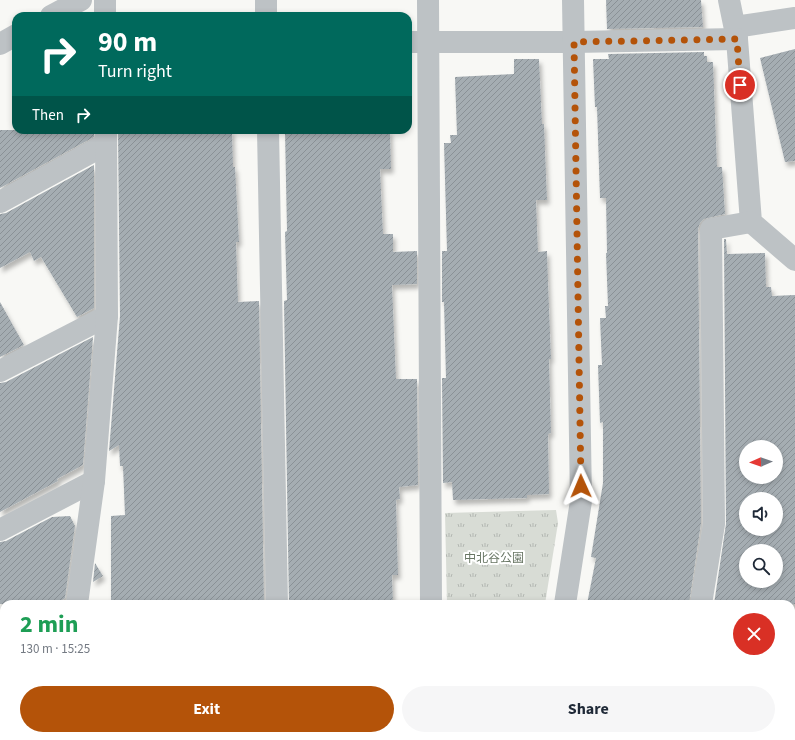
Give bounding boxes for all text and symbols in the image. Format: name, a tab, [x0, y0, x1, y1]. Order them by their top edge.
text: 90 m	[98, 22, 157, 62]
icon: right	[32, 28, 84, 80]
text: Turn right	[98, 59, 172, 84]
pin	[723, 68, 757, 102]
icon: arrive	[729, 74, 751, 96]
icon: right	[72, 104, 94, 126]
text: Then	[32, 105, 64, 126]
north arrow	[739, 440, 783, 484]
map controls	[739, 440, 783, 588]
position arrow	[560, 465, 602, 507]
button: sound	[739, 492, 783, 536]
button: search	[739, 544, 783, 588]
park label: 中北谷公園	[464, 550, 524, 567]
text: 2 min	[20, 607, 78, 642]
button: close	[733, 613, 775, 655]
text: 130 m · 15:25	[20, 640, 90, 658]
button: Exit	[20, 686, 394, 732]
button: Share	[402, 686, 775, 732]

